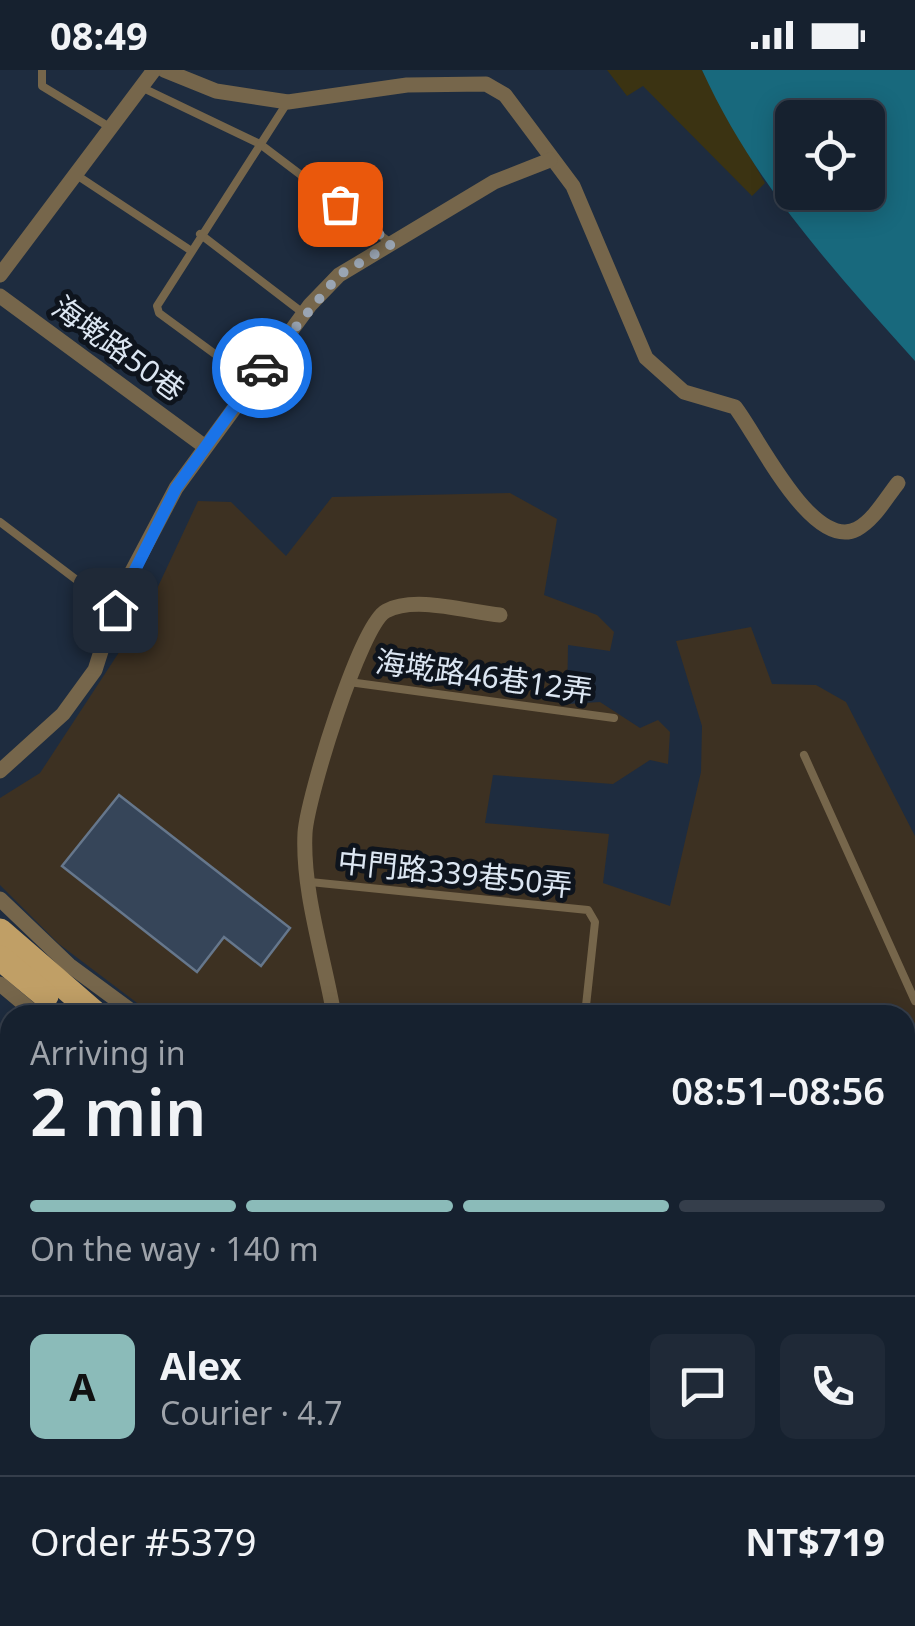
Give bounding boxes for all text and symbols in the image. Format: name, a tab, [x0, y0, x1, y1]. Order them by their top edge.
text: 08:49	[50, 9, 148, 61]
map controls	[775, 100, 885, 210]
button: locate	[775, 100, 885, 210]
pin	[298, 162, 383, 247]
icon: bag	[313, 177, 368, 232]
street label: 海墘路50巷	[44, 286, 193, 410]
courier	[212, 318, 312, 418]
icon: car	[235, 341, 290, 396]
pin	[73, 568, 158, 653]
icon: home	[88, 583, 143, 638]
street label: 海墘路46巷12弄	[373, 640, 595, 711]
street label: 中門路339巷50弄	[336, 840, 575, 905]
text: Arriving in	[30, 1031, 185, 1074]
text: 08:51–08:56	[671, 1064, 885, 1116]
text: 2 min	[30, 1067, 206, 1155]
text: On the way · 140 m	[30, 1227, 319, 1270]
button: chat	[650, 1334, 755, 1439]
button: phone	[780, 1334, 885, 1439]
text: Alex	[160, 1339, 242, 1391]
text: A	[69, 1360, 96, 1412]
text: Courier · 4.7	[160, 1391, 343, 1434]
text: Order #5379	[30, 1515, 256, 1567]
text: NT$719	[745, 1515, 885, 1567]

